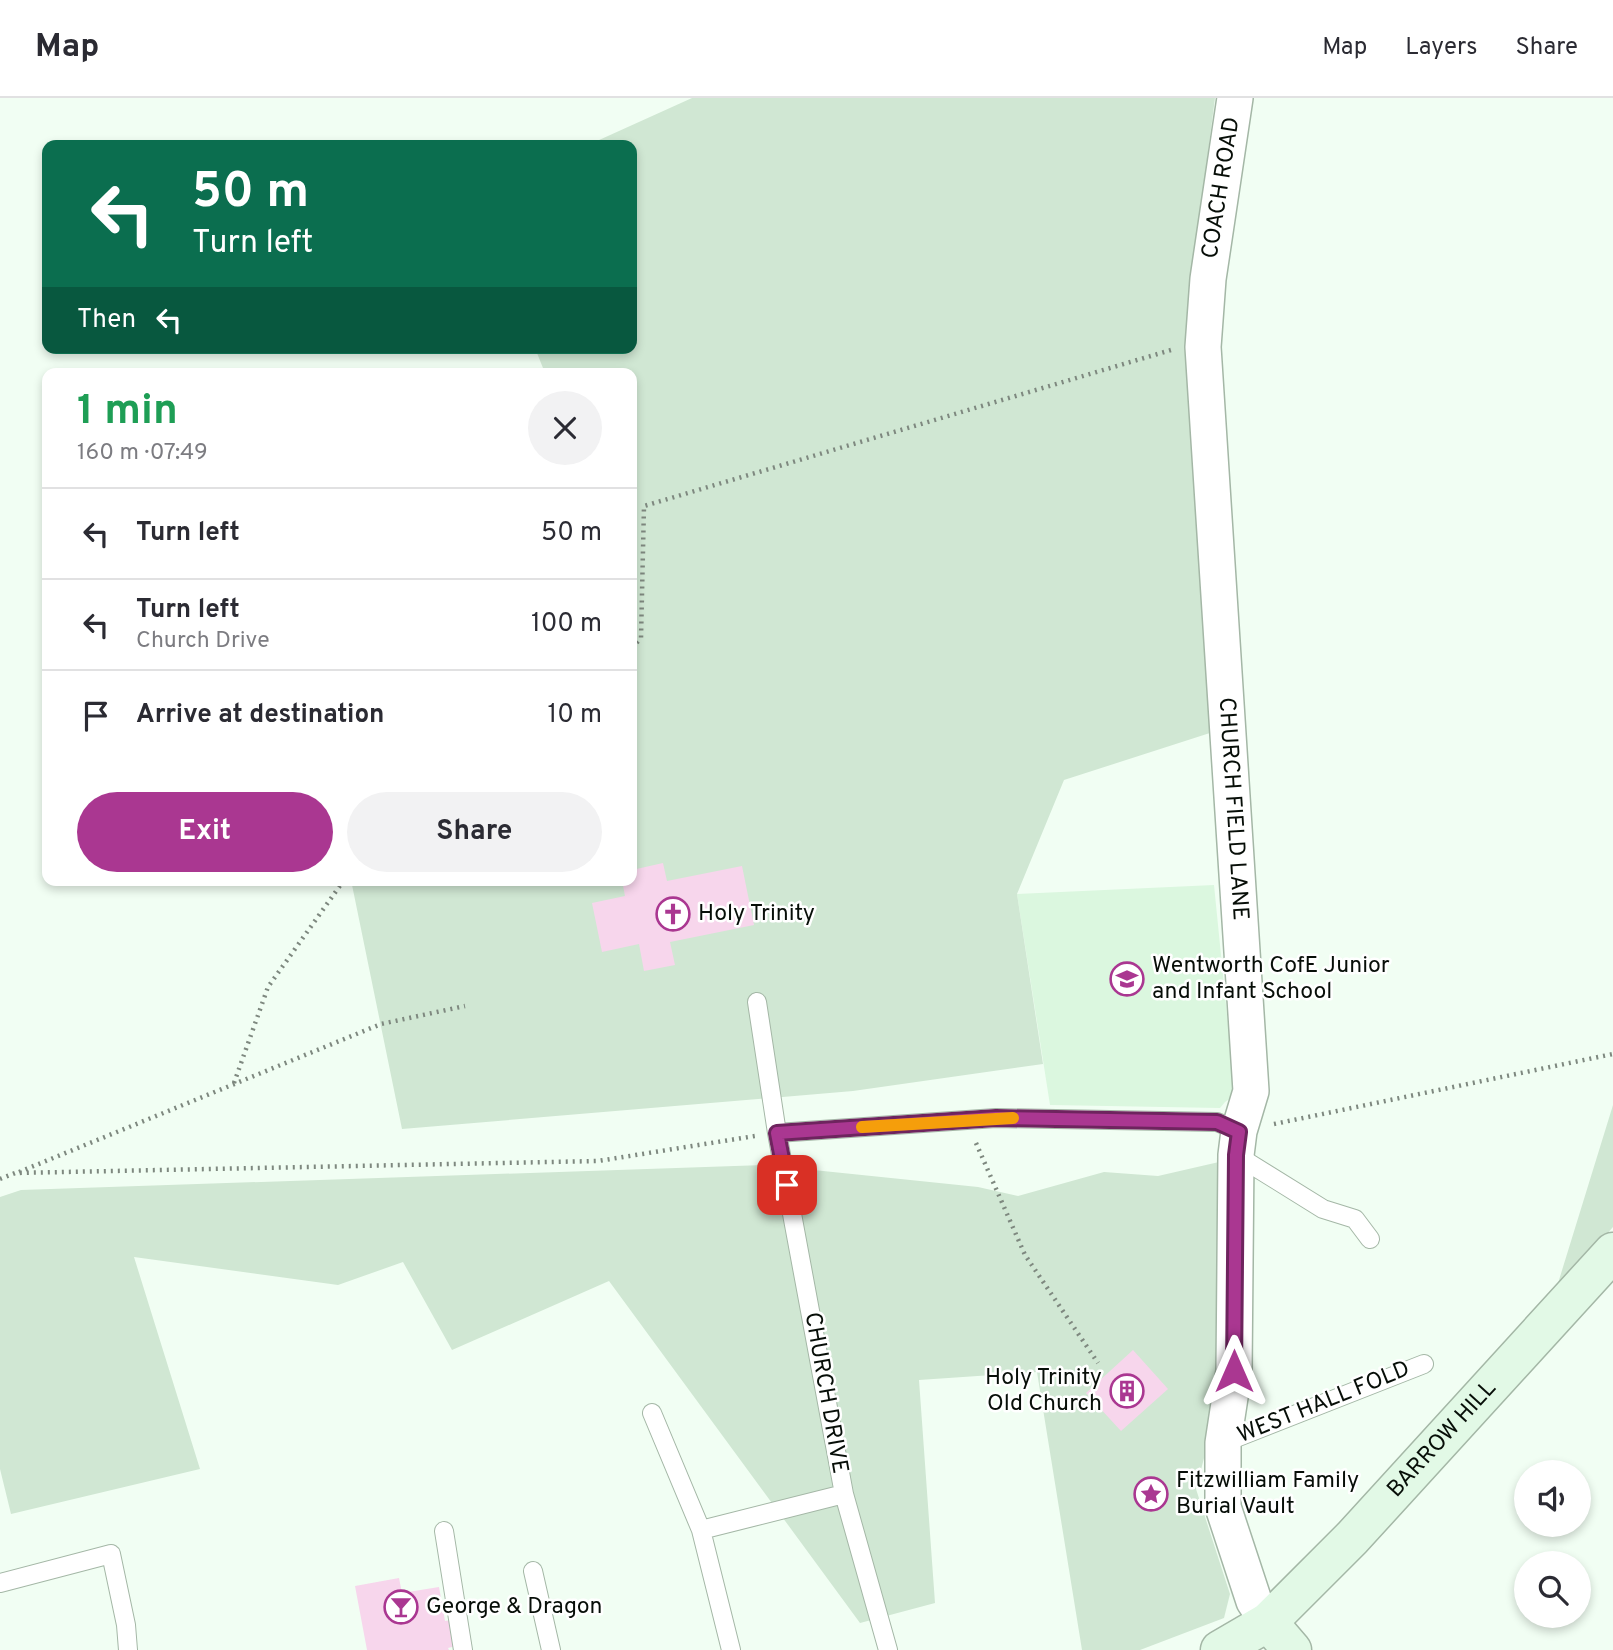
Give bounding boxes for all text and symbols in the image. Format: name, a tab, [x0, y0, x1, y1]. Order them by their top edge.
text: Map	[35, 27, 99, 69]
text: Map	[1322, 33, 1367, 63]
text: Layers	[1405, 33, 1477, 63]
text: Share	[1515, 33, 1578, 63]
street label: COACH ROAD	[1197, 115, 1247, 261]
text: 50 m	[192, 163, 309, 225]
icon: left	[77, 168, 168, 259]
text: Turn left	[192, 224, 313, 264]
icon: left	[150, 301, 188, 339]
text: Then	[77, 304, 136, 337]
text: 1 min	[77, 386, 178, 439]
button: close	[528, 391, 602, 465]
text: 160 m · 07:49	[77, 439, 208, 468]
icon: left	[77, 515, 115, 553]
text: Turn left	[136, 517, 240, 550]
text: 50 m	[541, 517, 602, 550]
text: Turn left	[136, 594, 240, 627]
icon: left	[77, 606, 115, 644]
text: 100 m	[531, 608, 602, 641]
text: Church Drive	[136, 627, 270, 656]
street label: CHURCH FIELD LANE	[1211, 696, 1254, 921]
icon: arrive	[77, 697, 115, 735]
text: Arrive at destination	[136, 699, 384, 732]
text: 10 m	[547, 699, 602, 732]
button: Exit	[77, 792, 333, 872]
button: Share	[347, 792, 602, 872]
church icon: Holy Trinity	[654, 895, 692, 933]
place label: Holy Trinity	[698, 900, 815, 929]
place label: Wentworth CofE Junior and Infant School	[1152, 952, 1390, 1007]
school or university icon: Wentworth CofE Junior and Infant School	[1108, 960, 1146, 998]
pin	[757, 1155, 817, 1215]
icon: arrive	[768, 1166, 806, 1204]
street label: CHURCH DRIVE	[797, 1310, 853, 1476]
position arrow	[1197, 1334, 1271, 1408]
street label: WEST HALL FOLD	[1234, 1355, 1414, 1451]
place label: Holy Trinity Old Church	[985, 1364, 1102, 1419]
building icon: Holy Trinity Old Church	[1108, 1372, 1146, 1410]
street label: BARROW HILL	[1381, 1374, 1503, 1504]
map controls	[1514, 1460, 1591, 1628]
button: sound	[1514, 1460, 1591, 1537]
place label: Fitzwilliam Family Burial Vault	[1176, 1467, 1359, 1522]
place icon: Fitzwilliam Family Burial Vault	[1132, 1475, 1170, 1513]
button: search	[1514, 1551, 1591, 1628]
bar icon: George & Dragon	[382, 1588, 420, 1626]
place label: George & Dragon	[426, 1593, 603, 1622]

